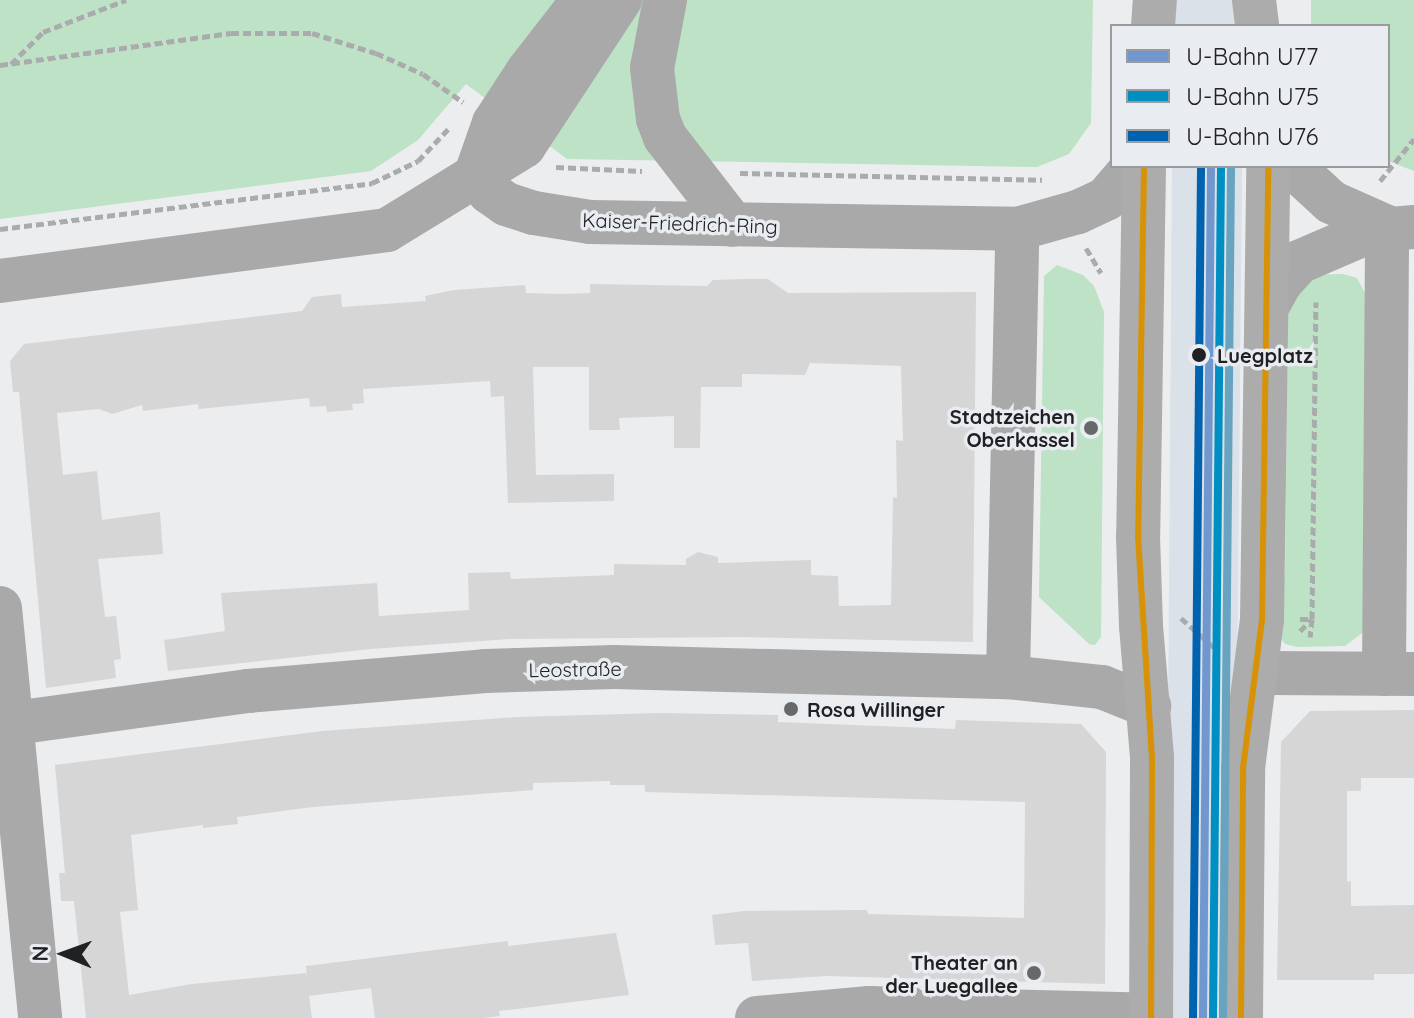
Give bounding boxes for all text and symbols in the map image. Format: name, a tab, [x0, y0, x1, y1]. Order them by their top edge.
legend	[1110, 24, 1390, 168]
text: U-Bahn U77	[1186, 41, 1318, 71]
text: U-Bahn U75	[1186, 81, 1319, 111]
text: U-Bahn U76	[1186, 121, 1318, 151]
street label: Kaiser-Friedrich-Ring	[582, 208, 778, 238]
place label: Luegplatz	[1217, 343, 1313, 367]
marker: Luegplatz	[1188, 344, 1210, 366]
place label: Stadtzeichen Oberkassel	[950, 404, 1075, 451]
marker: Stadtzeichen Oberkassel	[1082, 419, 1100, 437]
street label: Leostraße	[528, 656, 622, 682]
place label: Rosa Willinger	[807, 697, 945, 721]
marker: Rosa Willinger	[782, 700, 800, 718]
north arrow	[24, 914, 104, 994]
text: N	[26, 945, 54, 962]
place label: Theater an der Luegallee	[885, 950, 1018, 997]
marker: Theater an der Luegallee	[1025, 964, 1043, 982]

